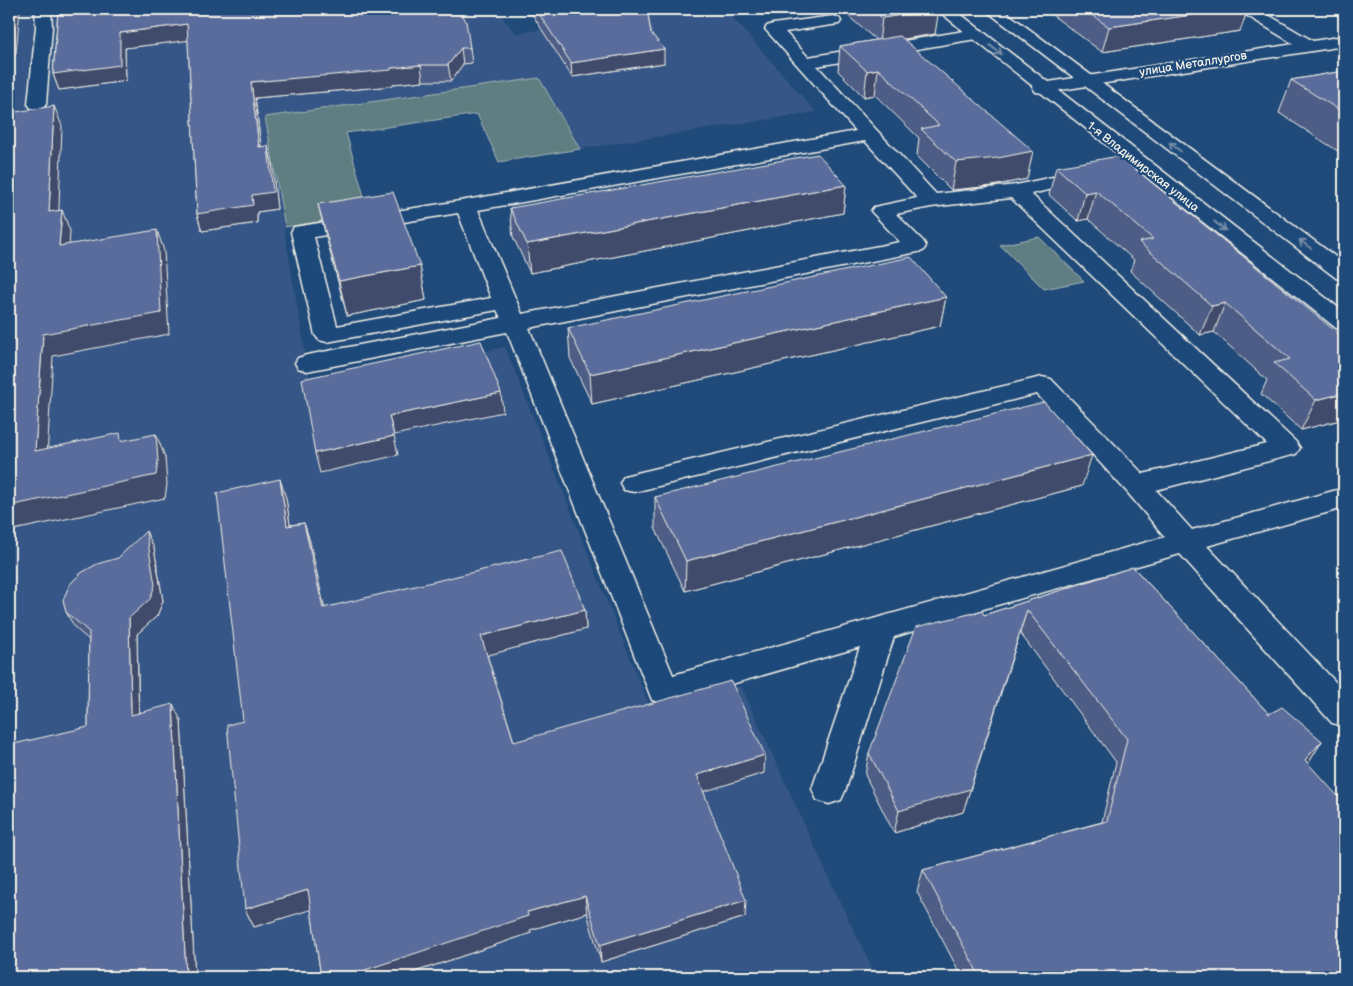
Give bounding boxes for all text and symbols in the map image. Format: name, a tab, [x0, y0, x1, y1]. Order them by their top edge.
one-way arrow	[989, 45, 1002, 56]
street label: улица Металлургов	[1138, 48, 1248, 80]
street label: 1-я Владимирская улица	[1084, 119, 1202, 215]
one-way arrow	[1169, 141, 1182, 152]
one-way arrow	[1213, 221, 1227, 231]
one-way arrow	[1298, 239, 1312, 249]

